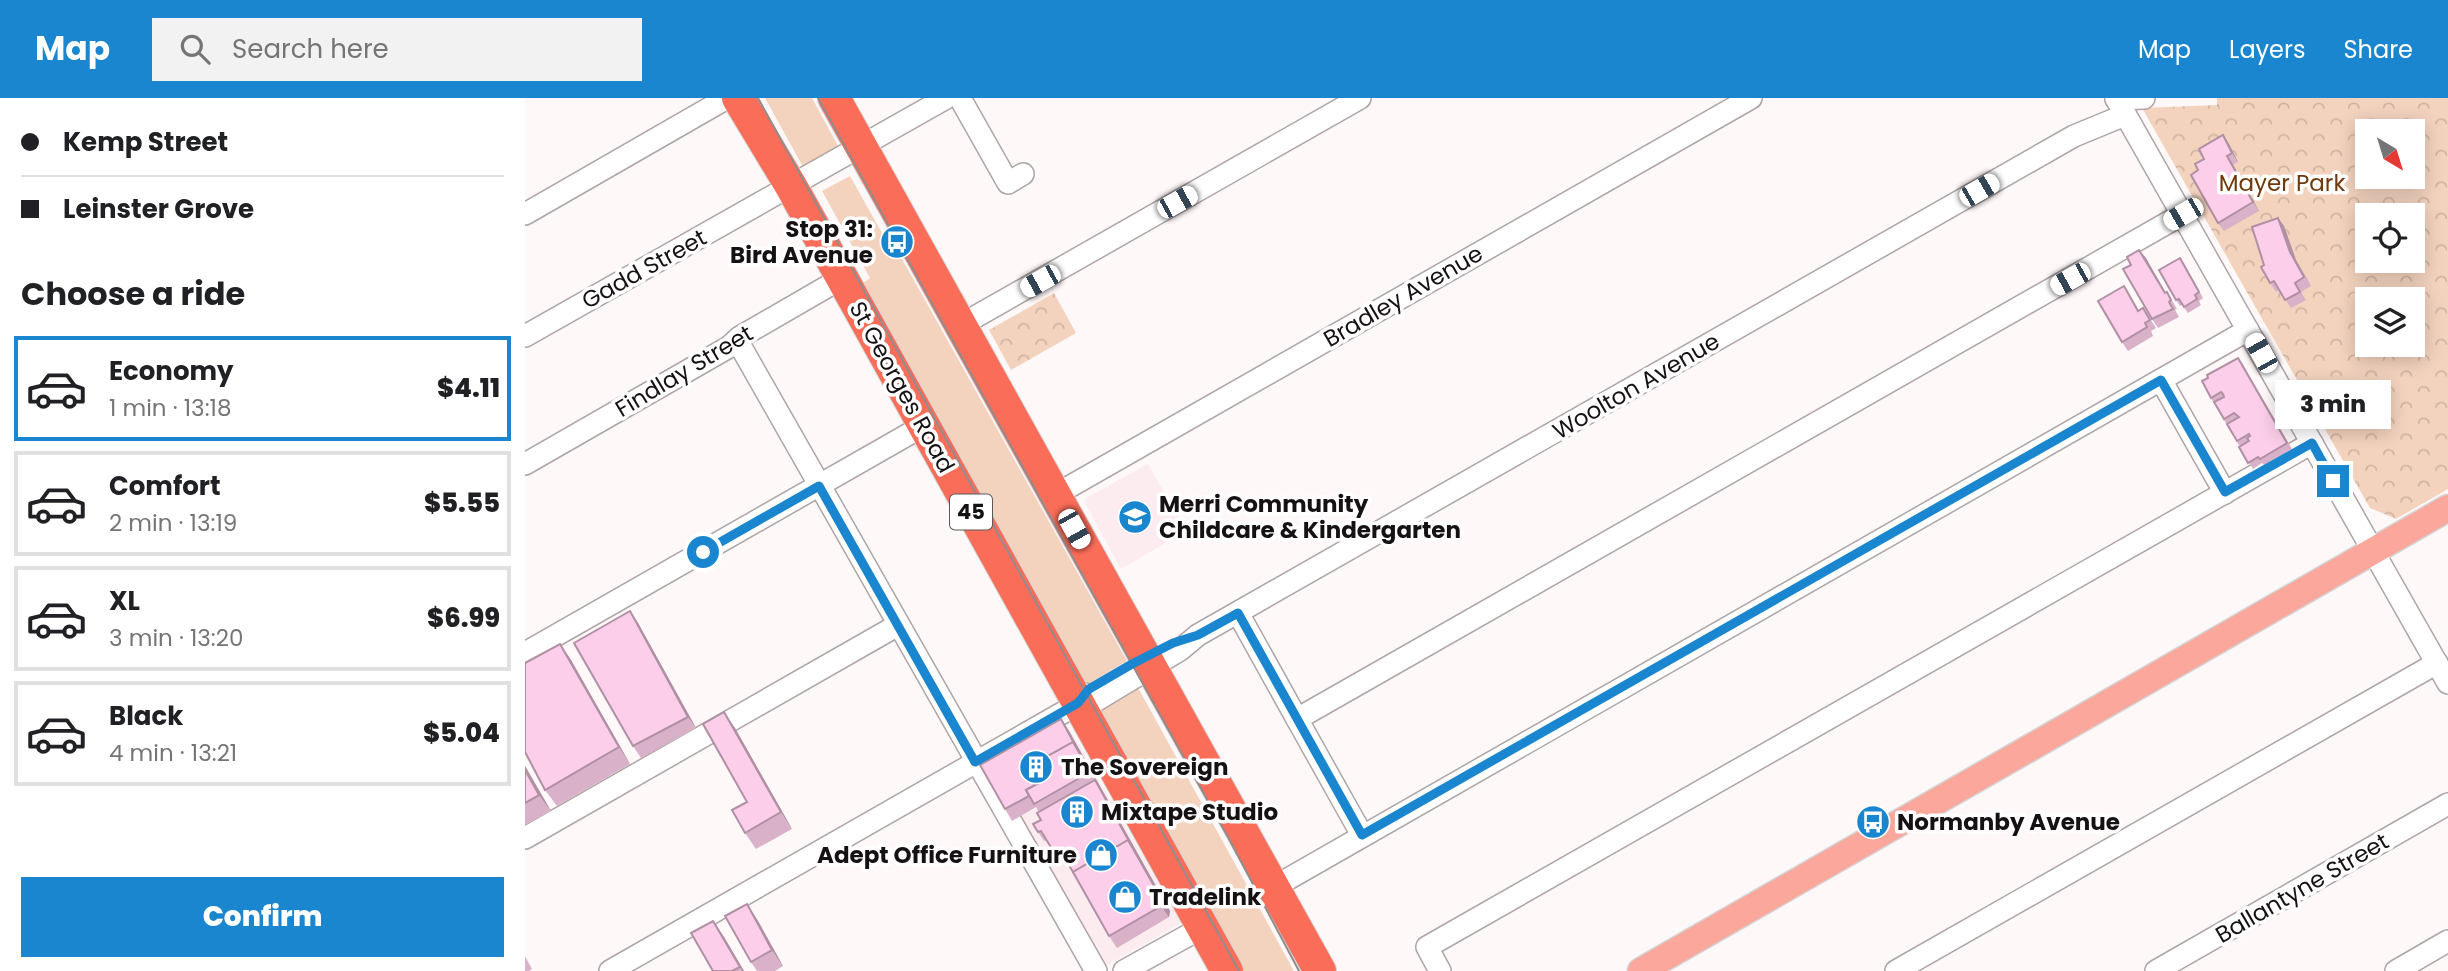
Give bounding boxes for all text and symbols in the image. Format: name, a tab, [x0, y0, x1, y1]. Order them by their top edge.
search box	[152, 18, 642, 81]
text: Map	[35, 25, 110, 72]
icon: search	[176, 30, 214, 68]
text: Search here	[232, 31, 389, 67]
text: Map	[2138, 33, 2191, 66]
text: Layers	[2229, 33, 2305, 66]
text: Share	[2343, 33, 2413, 66]
north arrow	[2355, 119, 2425, 189]
map controls	[2355, 119, 2425, 357]
text: Kemp Street	[63, 124, 228, 160]
park label: Mayer Park	[2219, 167, 2345, 199]
car	[1956, 170, 2003, 210]
car	[1154, 183, 1201, 221]
text: Leinster Grove	[63, 191, 254, 227]
car	[2160, 194, 2207, 234]
button: locate	[2355, 203, 2425, 273]
place label: Stop 31: Bird Avenue	[730, 213, 873, 271]
street label: Gadd Street	[576, 222, 712, 316]
bus stop icon: Stop 31: Bird Avenue	[878, 223, 916, 261]
street label: Bradley Avenue	[1317, 237, 1489, 355]
car	[2047, 260, 2094, 298]
car	[1017, 262, 1064, 300]
text: Choose a ride	[21, 271, 245, 316]
button: layers	[2355, 287, 2425, 357]
street label: St Georges Road	[842, 296, 962, 478]
street label: Findlay Street	[609, 317, 759, 425]
street label: Woolton Avenue	[1547, 325, 1725, 447]
car	[2242, 330, 2281, 376]
text: Economy	[109, 353, 233, 389]
icon: car	[25, 357, 88, 420]
text: $4.11	[437, 370, 500, 406]
callout: 3 min	[2275, 380, 2391, 428]
text: 3 min	[2300, 388, 2366, 420]
text: 1 min · 13:18	[109, 392, 231, 424]
route end	[2317, 465, 2349, 497]
text: Comfort	[109, 468, 221, 504]
icon: car	[25, 472, 88, 535]
text: $5.55	[424, 485, 500, 521]
place label: Merri Community Childcare & Kindergarten	[1159, 488, 1461, 546]
road number: 45	[950, 494, 992, 530]
school or university icon: Merri Community Childcare & Kindergarten	[1116, 498, 1154, 536]
car	[1055, 506, 1094, 552]
text: 2 min · 13:19	[109, 507, 237, 539]
route start	[687, 536, 719, 568]
text: XL	[109, 583, 140, 619]
icon: car	[25, 587, 88, 650]
text: $6.99	[427, 600, 500, 636]
text: 3 min · 13:20	[109, 622, 243, 654]
text: Black	[109, 698, 183, 734]
icon: car	[25, 702, 88, 765]
text: $5.04	[423, 715, 500, 751]
text: 4 min · 13:21	[109, 737, 237, 769]
building icon: The Sovereign	[1017, 748, 1055, 786]
place label: The Sovereign	[1061, 751, 1228, 783]
building icon: Mixtape Studio	[1058, 793, 1096, 831]
place label: Mixtape Studio	[1101, 796, 1278, 828]
bus stop icon: Normanby Avenue	[1854, 803, 1892, 841]
place label: Normanby Avenue	[1897, 806, 2120, 838]
street label: Ballantyne Street	[2210, 825, 2394, 951]
shop icon: Adept Office Furniture	[1082, 836, 1120, 874]
place label: Adept Office Furniture	[817, 839, 1077, 871]
button: Confirm	[21, 877, 504, 957]
shop icon: Tradelink	[1106, 878, 1144, 916]
place label: Tradelink	[1149, 881, 1262, 913]

